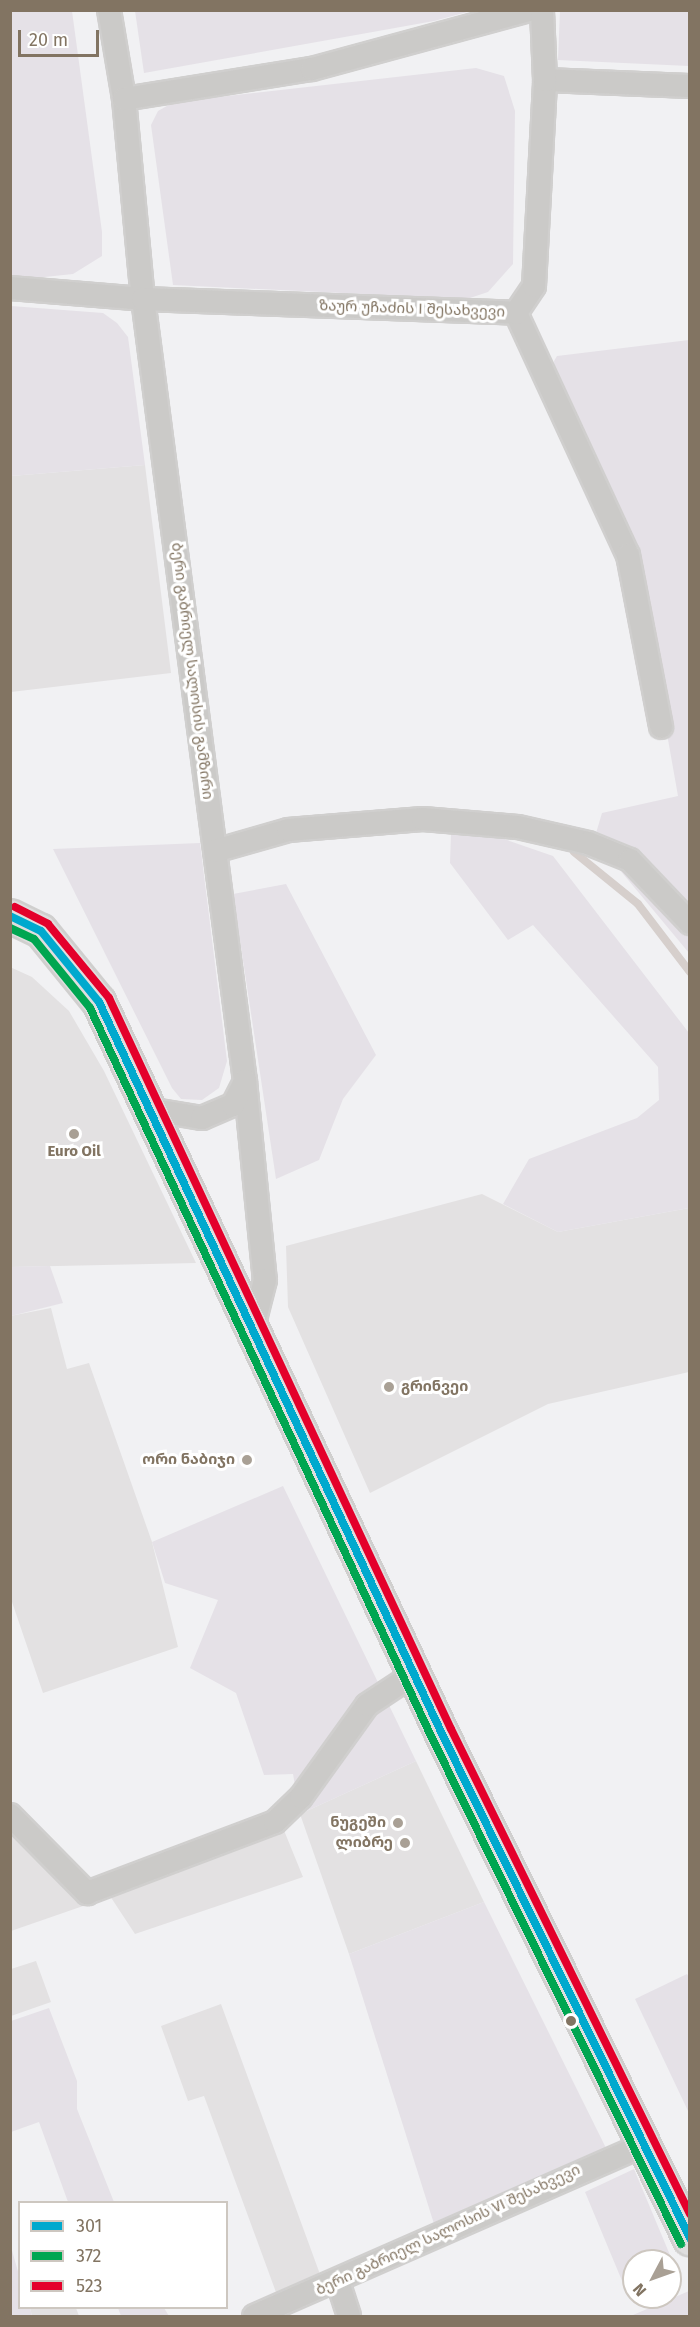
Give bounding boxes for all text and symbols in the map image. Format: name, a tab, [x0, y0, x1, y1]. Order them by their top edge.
scale bar	[21, 18, 102, 56]
text: 20 m	[29, 29, 68, 51]
street label: ზაურ უჩაძის I შესახვევი	[319, 297, 505, 321]
street label: ბერი გაბრიელ სალოსის გამზირი	[167, 541, 217, 801]
marker: Euro Oil	[67, 1127, 81, 1141]
place label: Euro Oil	[47, 1143, 101, 1161]
place label: გრინვეი	[401, 1378, 468, 1396]
marker: გრინვეი	[382, 1380, 396, 1394]
place label: ორი ნაბიჯი	[142, 1451, 235, 1469]
marker: ორი ნაბიჯი	[240, 1453, 254, 1467]
place label: ნუგეში	[330, 1814, 386, 1832]
marker: ნუგეში	[391, 1816, 405, 1830]
place label: ლიბრე	[336, 1834, 393, 1852]
marker: ლიბრე	[398, 1836, 412, 1850]
unlabelled marker	[565, 2015, 577, 2027]
street label: ბერი გაბრიელ სალოსის VI შესახვევი	[313, 2161, 583, 2299]
legend	[18, 2201, 228, 2309]
text: 301	[76, 2215, 102, 2237]
text: 372	[76, 2245, 102, 2267]
north arrow	[622, 2249, 682, 2309]
text: 523	[76, 2275, 103, 2297]
text: N	[629, 2280, 650, 2300]

